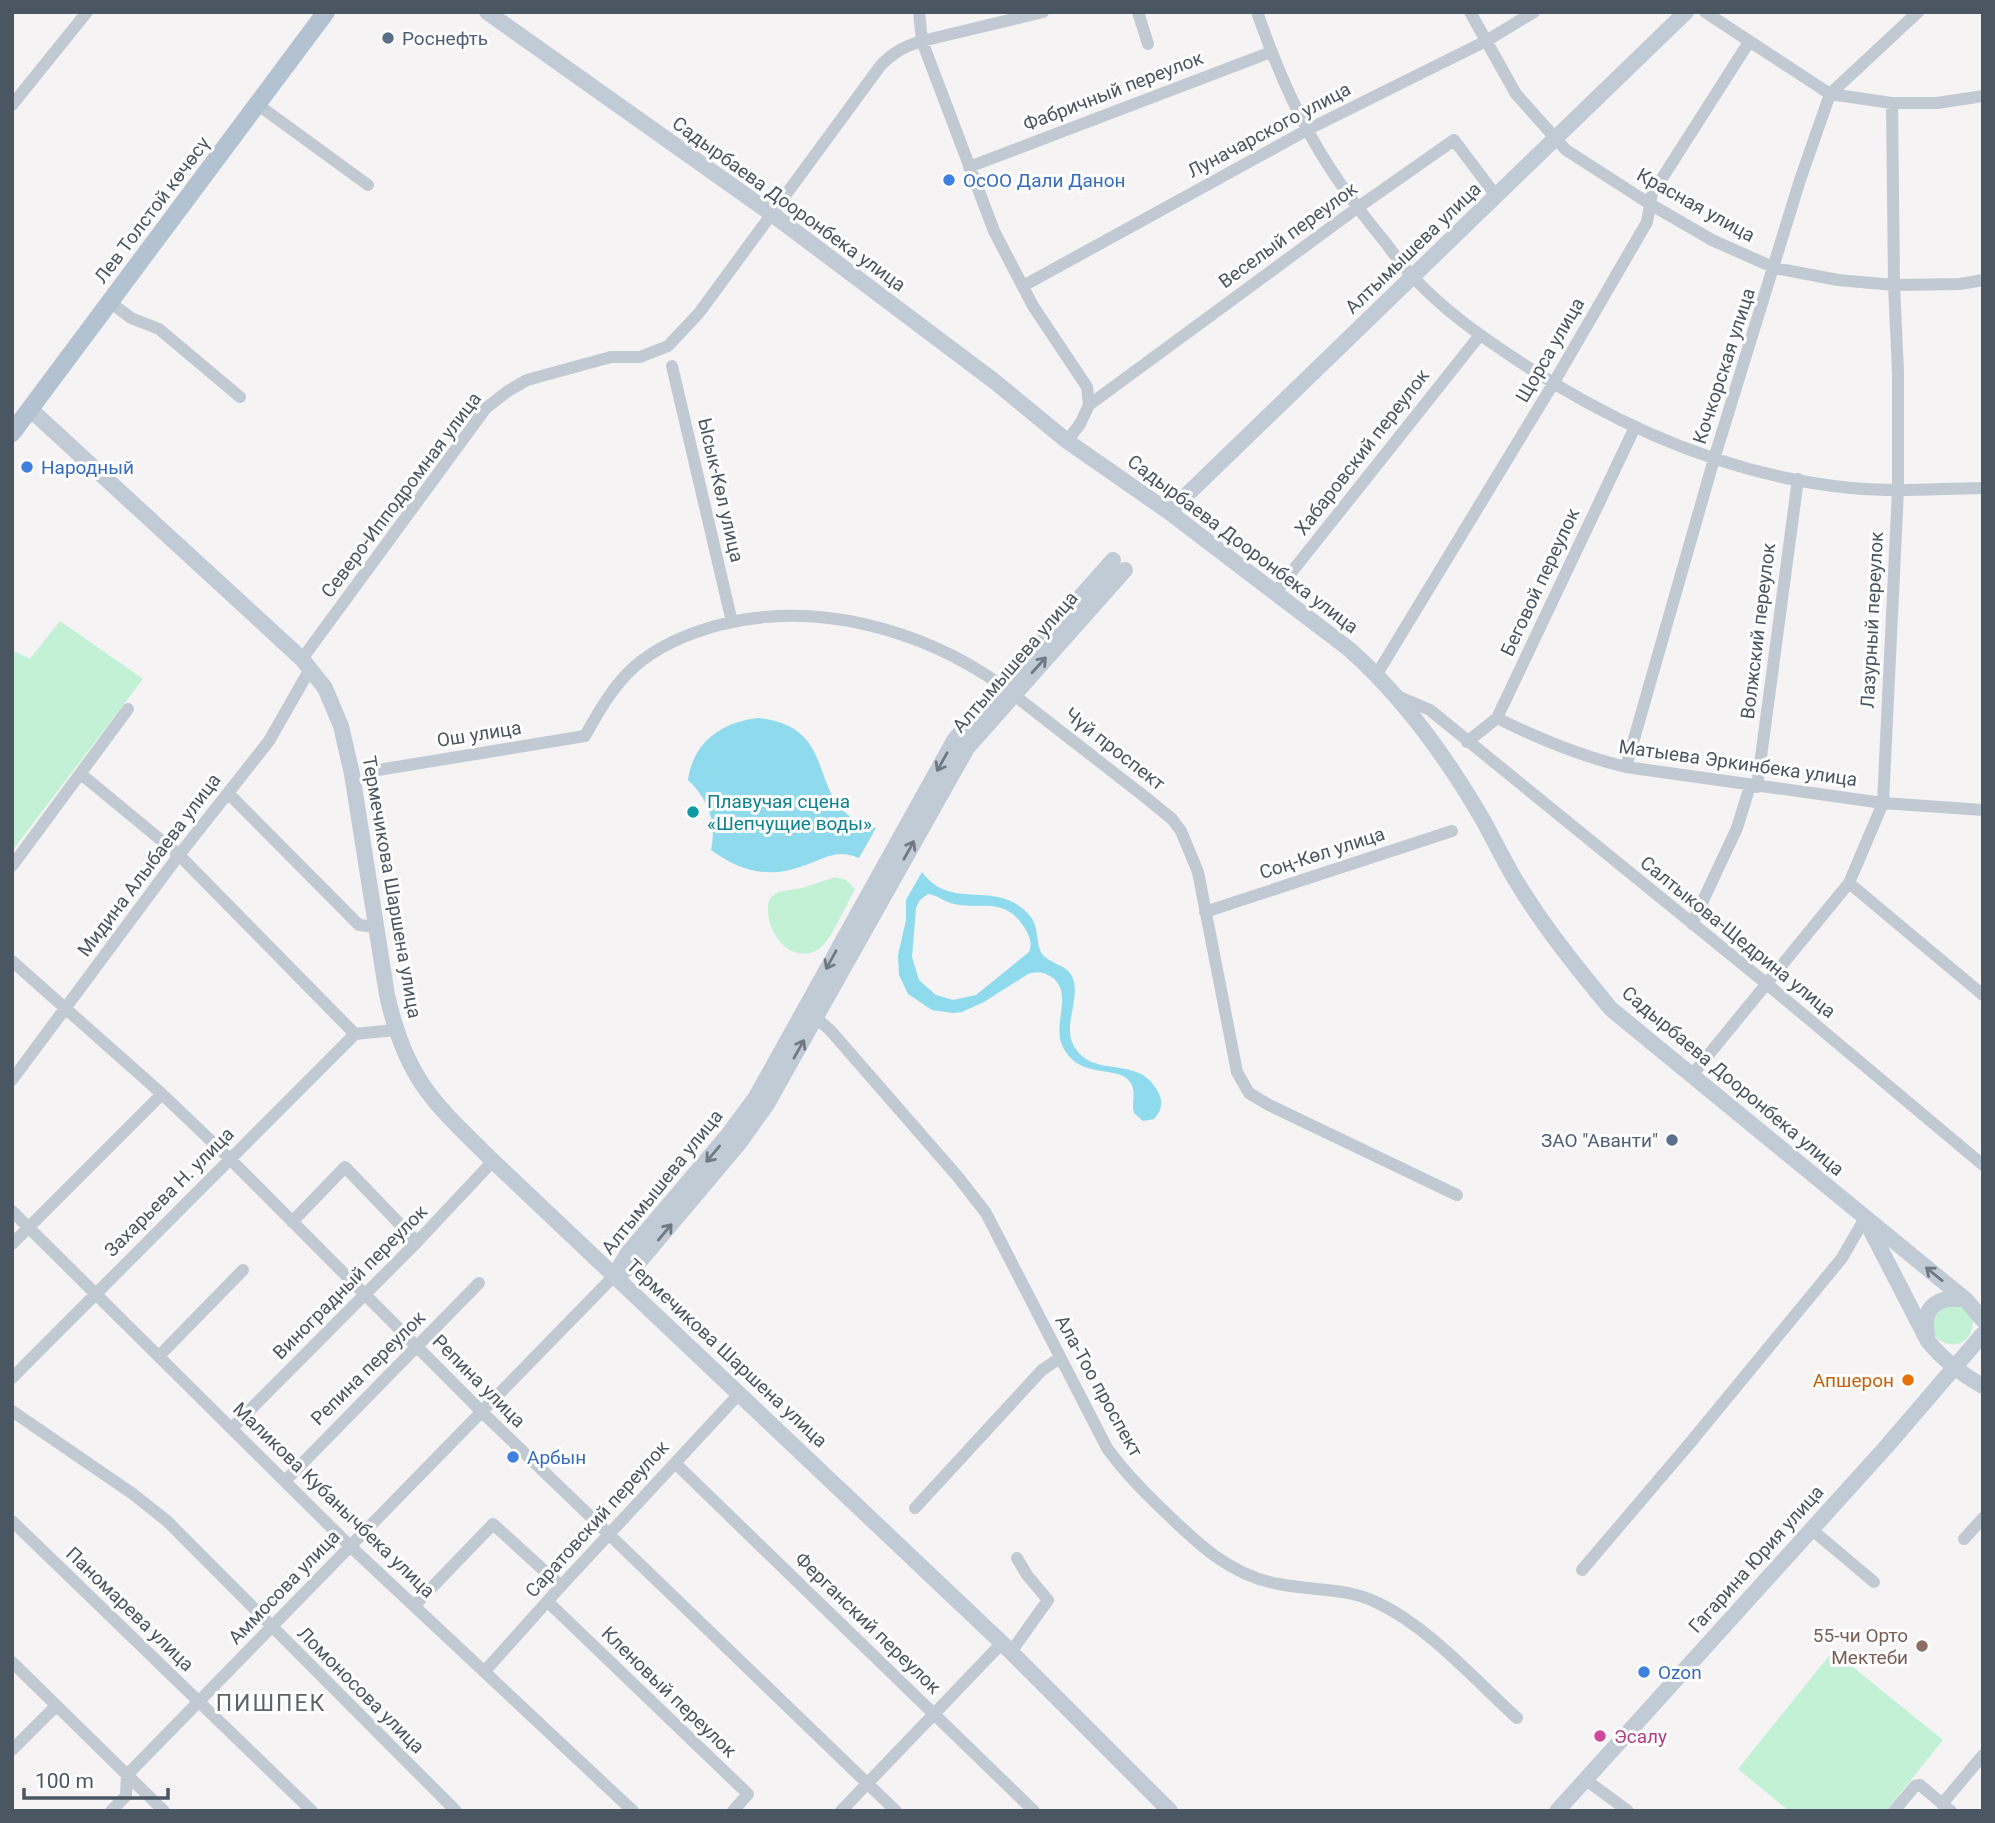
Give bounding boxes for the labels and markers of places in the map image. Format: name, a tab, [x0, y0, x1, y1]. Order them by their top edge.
place label: Роснефть	[402, 27, 488, 50]
marker: Роснефть	[380, 30, 396, 46]
place label: ОсОО Дали Данон	[963, 169, 1126, 192]
marker: ОсОО Дали Данон	[941, 172, 957, 188]
place label: Народный	[41, 456, 134, 479]
marker: Народный	[19, 459, 35, 475]
place label: Плавучая сцена «Шепчущие воды»	[707, 790, 872, 835]
marker: Плавучая сцена «Шепчущие воды»	[685, 804, 701, 820]
place label: ЗАО "Аванти"	[1541, 1129, 1658, 1152]
marker: ЗАО "Аванти"	[1664, 1132, 1680, 1148]
place label: Апшерон	[1813, 1369, 1894, 1392]
marker: Апшерон	[1900, 1372, 1916, 1388]
place label: Арбын	[527, 1446, 586, 1469]
marker: Арбын	[505, 1449, 521, 1465]
place label: 55-чи Орто Мектеби	[1813, 1624, 1908, 1669]
marker: 55-чи Орто Мектеби	[1914, 1638, 1930, 1654]
place label: Ozon	[1658, 1661, 1702, 1684]
marker: Ozon	[1636, 1664, 1652, 1680]
place label: Эсалу	[1614, 1725, 1667, 1748]
marker: Эсалу	[1592, 1728, 1608, 1744]

